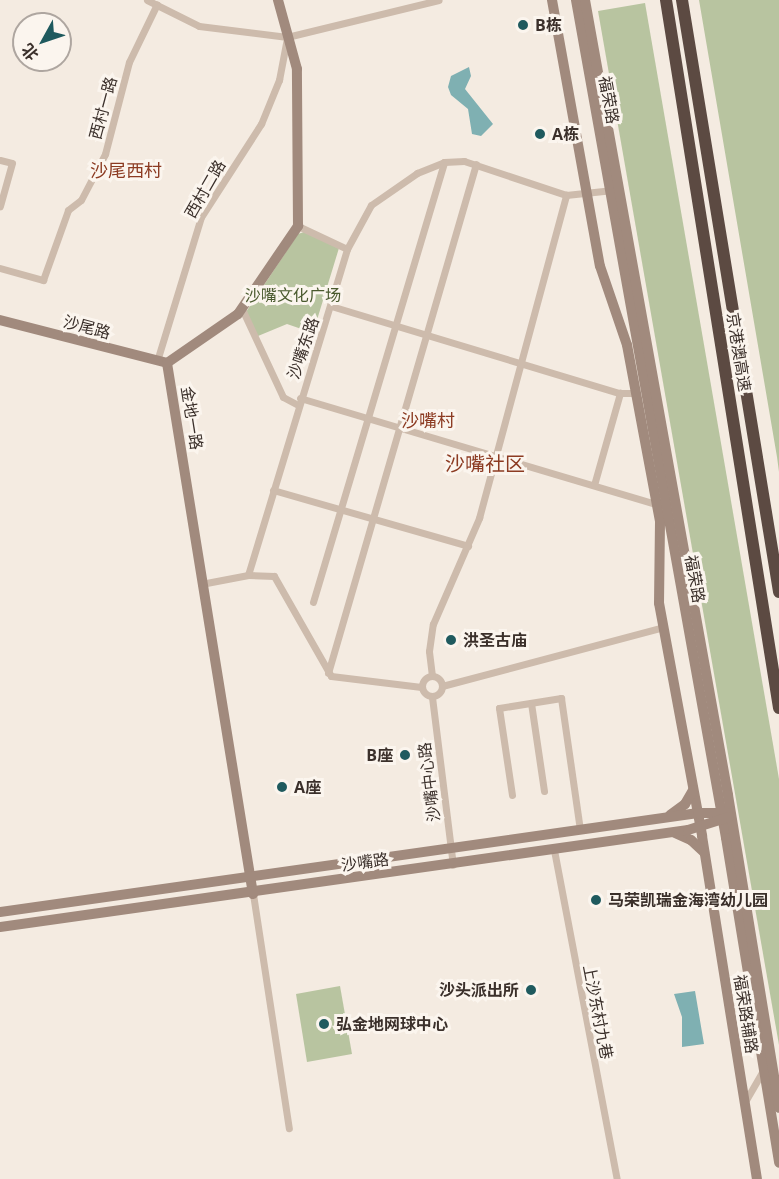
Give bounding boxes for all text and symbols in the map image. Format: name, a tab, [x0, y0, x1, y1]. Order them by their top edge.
north arrow	[12, 12, 72, 72]
place label: B栋	[535, 15, 562, 35]
marker: B栋	[516, 18, 530, 32]
text: 北	[16, 39, 43, 65]
street label: 西村一路	[85, 75, 121, 141]
street label: 福荣路	[595, 75, 623, 125]
place label: A栋	[552, 124, 579, 144]
marker: A栋	[533, 127, 547, 141]
street label: 西村二路	[181, 156, 229, 222]
district label: 沙尾西村	[90, 159, 162, 181]
park label: 沙嘴文化广场	[245, 285, 341, 305]
street label: 京港澳高速	[723, 311, 755, 393]
street label: 沙尾路	[61, 312, 113, 342]
street label: 沙嘴东路	[284, 315, 322, 381]
street label: 金地一路	[178, 385, 206, 451]
district label: 沙嘴村	[401, 409, 455, 431]
district label: 沙嘴社区	[445, 451, 525, 475]
street label: 福荣路	[681, 554, 709, 604]
place label: 洪圣古庙	[463, 630, 527, 650]
marker: 洪圣古庙	[444, 633, 458, 647]
street label: 沙嘴中心路	[415, 741, 443, 823]
place label: B座	[366, 745, 393, 765]
marker: B座	[398, 748, 412, 762]
place label: A座	[294, 777, 321, 797]
marker: A座	[275, 780, 289, 794]
street label: 沙嘴路	[340, 849, 390, 875]
place label: 马荣凯瑞金海湾幼儿园	[608, 890, 768, 910]
marker: 马荣凯瑞金海湾幼儿园	[589, 893, 603, 907]
street label: 上沙东村九巷	[579, 963, 617, 1061]
street label: 福荣路辅路	[730, 973, 762, 1055]
place label: 沙头派出所	[439, 980, 519, 1000]
marker: 沙头派出所	[524, 983, 538, 997]
place label: 弘金地网球中心	[336, 1014, 448, 1034]
marker: 弘金地网球中心	[317, 1017, 331, 1031]

